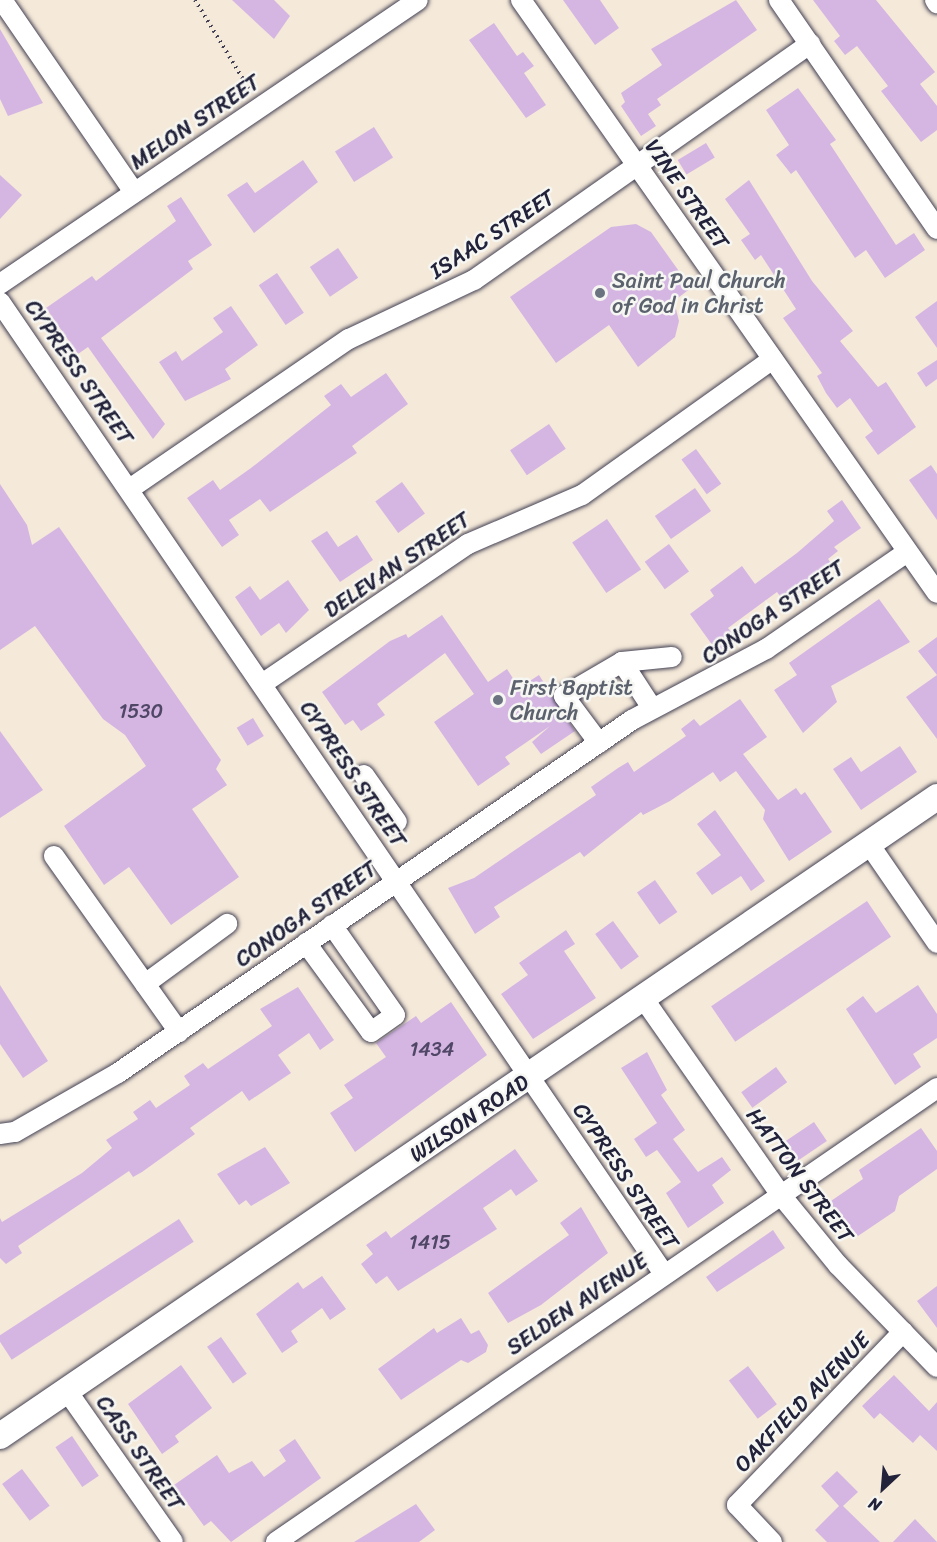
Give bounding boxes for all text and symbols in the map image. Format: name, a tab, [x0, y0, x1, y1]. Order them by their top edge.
street label: MELON STREET	[125, 69, 265, 175]
street label: VINE STREET	[639, 133, 735, 255]
street label: ISAAC STREET	[424, 183, 560, 285]
place label: Saint Paul Church of God in Christ	[612, 267, 787, 318]
marker: Saint Paul Church of God in Christ	[593, 286, 607, 300]
street label: CYPRESS STREET	[19, 295, 139, 449]
street label: DELEVAN STREET	[319, 506, 475, 624]
street label: CONOGA STREET	[697, 554, 849, 670]
place label: First Baptist Church	[510, 674, 633, 726]
marker: First Baptist Church	[491, 693, 505, 707]
street label: CYPRESS STREET	[294, 696, 412, 852]
house number: 1530	[119, 699, 163, 723]
street label: CONOGA STREET	[230, 855, 382, 973]
house number: 1434	[410, 1037, 454, 1061]
street label: WILSON ROAD	[404, 1069, 534, 1167]
street label: CYPRESS STREET	[567, 1098, 685, 1254]
street label: HATTON STREET	[740, 1102, 860, 1248]
house number: 1415	[409, 1230, 451, 1254]
street label: SELDEN AVENUE	[502, 1247, 652, 1361]
street label: OAKFIELD AVENUE	[729, 1327, 875, 1477]
street label: CASS STREET	[91, 1390, 189, 1516]
north arrow	[853, 1458, 913, 1518]
text: N	[864, 1489, 886, 1520]

